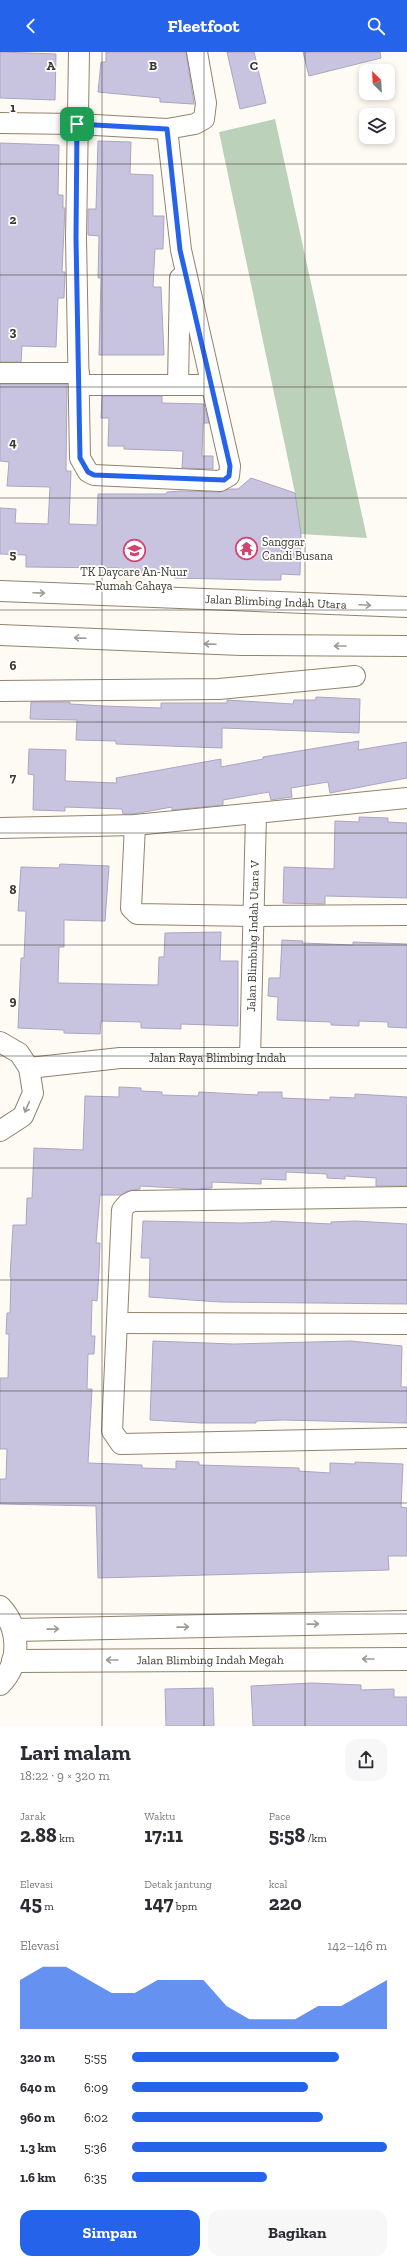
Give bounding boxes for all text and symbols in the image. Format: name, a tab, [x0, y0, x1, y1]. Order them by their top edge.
icon: back	[20, 15, 42, 37]
text: Fleetfoot	[168, 15, 239, 37]
icon: search	[365, 15, 387, 37]
text: A	[47, 58, 56, 73]
text: B	[149, 58, 157, 73]
text: C	[250, 58, 258, 73]
north arrow	[359, 64, 395, 100]
map controls	[359, 64, 395, 144]
text: 1	[10, 100, 16, 115]
pin	[60, 107, 94, 141]
button: layers	[359, 108, 395, 144]
icon: arrive	[66, 113, 88, 135]
text: 2	[10, 212, 17, 227]
text: 3	[10, 324, 17, 339]
text: 4	[9, 435, 17, 450]
place label: Sanggar Candi Busana	[262, 535, 333, 563]
temple icon: Sanggar Candi Busana	[234, 536, 260, 562]
school or university icon: TK Daycare An-Nuur Rumah Cahaya	[121, 538, 147, 564]
text: 5	[10, 547, 17, 562]
place label: TK Daycare An-Nuur Rumah Cahaya	[80, 565, 188, 593]
one-way arrow	[32, 589, 45, 596]
street label: Jalan Blimbing Indah Utara	[205, 592, 347, 612]
one-way arrow	[358, 601, 371, 608]
one-way arrow	[74, 635, 87, 642]
one-way arrow	[204, 640, 217, 648]
one-way arrow	[334, 642, 347, 650]
text: 6	[10, 658, 17, 673]
text: 7	[10, 770, 17, 785]
street label: Jalan Blimbing Indah Utara V	[244, 860, 262, 1012]
text: 8	[9, 882, 17, 897]
text: 9	[10, 993, 17, 1008]
street label: Jalan Raya Blimbing Indah	[149, 1051, 286, 1065]
one-way arrow	[23, 1100, 30, 1112]
one-way arrow	[306, 1620, 319, 1628]
one-way arrow	[176, 1623, 189, 1631]
one-way arrow	[46, 1626, 59, 1633]
street label: Jalan Blimbing Indah Megah	[136, 1653, 284, 1667]
one-way arrow	[362, 1655, 375, 1663]
one-way arrow	[106, 1656, 119, 1664]
text: Lari malam	[20, 1739, 131, 1766]
button: share	[345, 1739, 387, 1781]
text: 18:22 · 9 × 320 m	[20, 1768, 110, 1783]
text: Jarak	[20, 1810, 46, 1823]
text: Waktu	[144, 1810, 175, 1823]
text: Pace	[269, 1810, 290, 1823]
text: 2.88	[20, 1823, 57, 1847]
text: 17:11	[144, 1823, 183, 1847]
text: 5:58	[269, 1823, 305, 1847]
text: km	[57, 1832, 75, 1845]
text: /km	[305, 1832, 327, 1845]
text: Elevasi	[20, 1878, 53, 1891]
text: Detak jantung	[144, 1878, 212, 1891]
text: kcal	[269, 1878, 288, 1891]
text: 45	[20, 1891, 42, 1915]
text: 147	[144, 1891, 173, 1915]
text: 220	[269, 1891, 302, 1915]
text: m	[42, 1900, 54, 1913]
text: bpm	[173, 1900, 197, 1913]
text: Elevasi	[20, 1938, 59, 1953]
text: 142–146 m	[327, 1938, 387, 1953]
text: 320 m	[20, 2050, 55, 2065]
text: 5:55	[84, 2050, 107, 2065]
text: 640 m	[20, 2080, 56, 2095]
text: 6:09	[84, 2080, 108, 2095]
text: 960 m	[20, 2110, 55, 2125]
text: 6:02	[84, 2110, 108, 2125]
text: 1.3 km	[20, 2140, 56, 2155]
text: 5:36	[84, 2140, 107, 2155]
text: 1.6 km	[20, 2170, 56, 2185]
text: 6:35	[84, 2170, 107, 2185]
button: Simpan	[20, 2210, 200, 2256]
button: Bagikan	[208, 2210, 387, 2256]

